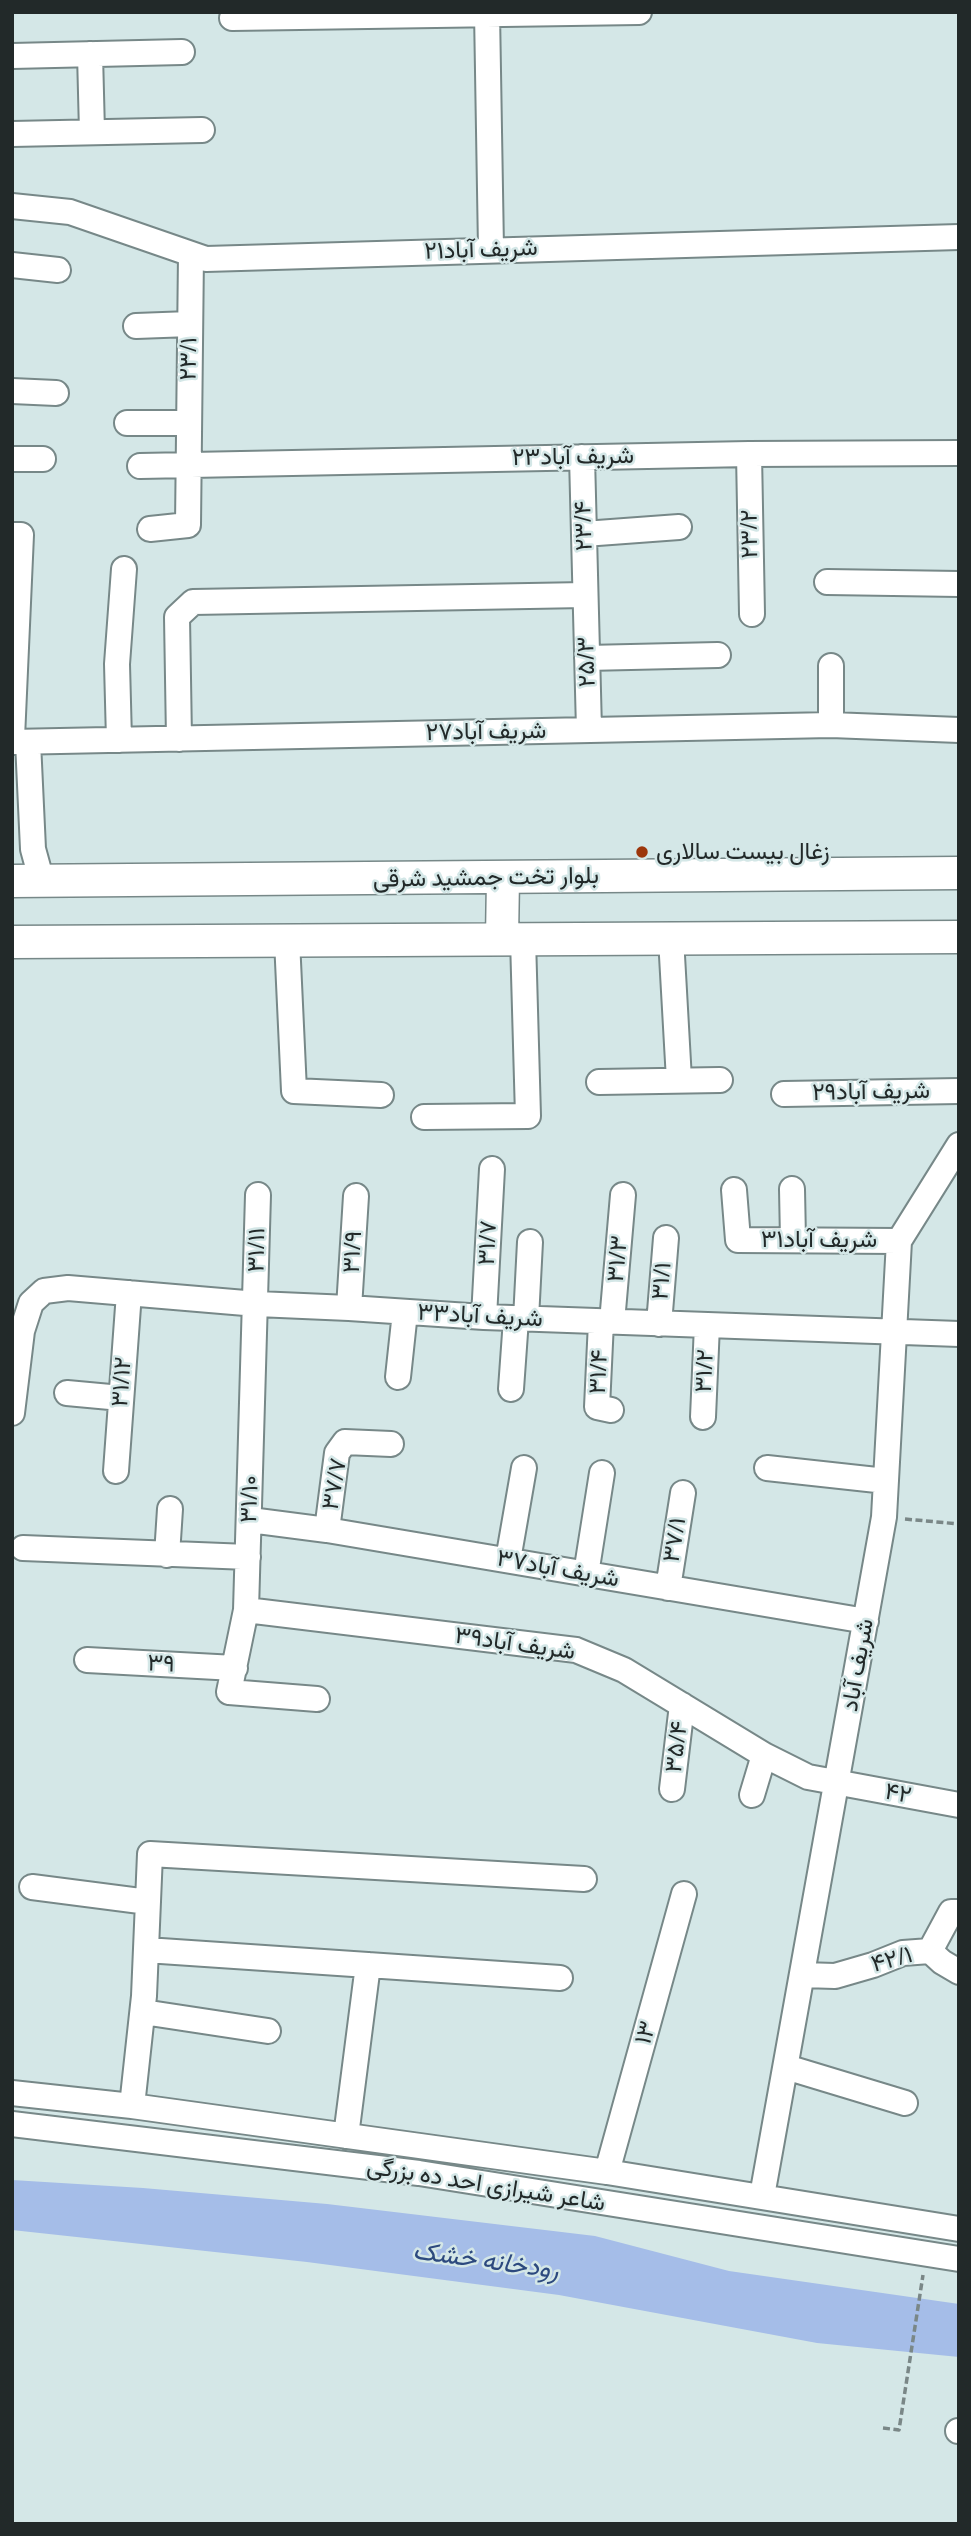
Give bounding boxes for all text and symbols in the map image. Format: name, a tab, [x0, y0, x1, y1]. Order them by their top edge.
street label: شریف آباد۲۱	[424, 234, 538, 266]
street label: ۲۳/۱	[174, 337, 204, 381]
street label: شریف آباد۲۳	[512, 442, 634, 472]
street label: ۲۳/۴	[569, 500, 599, 552]
street label: ۲۳/۲	[735, 509, 765, 559]
street label: ۲۵/۳	[572, 636, 602, 688]
street label: شریف آباد۲۷	[425, 717, 547, 747]
place label: زغال بیست سالاری	[656, 838, 830, 866]
marker: زغال بیست سالاری	[634, 844, 650, 860]
street label: بلوار تخت جمشید شرقی	[373, 862, 599, 894]
street label: شریف آباد۲۹	[812, 1077, 930, 1107]
street label: ۳۱/۷	[472, 1220, 504, 1266]
street label: شریف آباد۳۱	[761, 1226, 877, 1254]
street label: ۳۱/۱۱	[242, 1227, 272, 1273]
street label: ۳۱/۹	[338, 1230, 368, 1274]
street label: ۳۱/۳	[602, 1234, 634, 1284]
street label: ۳۱/۱	[646, 1261, 678, 1301]
street label: شریف آباد۳۳	[417, 1298, 543, 1334]
street label: ۳۱/۴	[583, 1349, 615, 1395]
street label: ۳۱/۲	[689, 1349, 721, 1393]
street label: ۳۱/۱۲	[106, 1356, 138, 1408]
street label: ۳۷/۷	[316, 1456, 354, 1512]
street label: ۳۱/۱۰	[235, 1475, 265, 1523]
street label: ۳۷/۱	[657, 1516, 693, 1564]
street label: شریف آباد۳۷	[495, 1544, 621, 1594]
street label: شریف آباد	[836, 1616, 880, 1714]
street label: شریف آباد۳۹	[453, 1621, 577, 1667]
street label: ۳۹	[147, 1649, 175, 1679]
street label: ۳۵/۴	[660, 1720, 694, 1774]
street label: ۴۲	[882, 1777, 914, 1811]
street label: ۴۲/۱	[868, 1941, 916, 1979]
street label: ۱۳	[629, 2018, 663, 2048]
street label: شاعر شیرازی احد ده بزرگی	[365, 2152, 607, 2218]
water label: رودخانه خشک	[411, 2235, 561, 2287]

